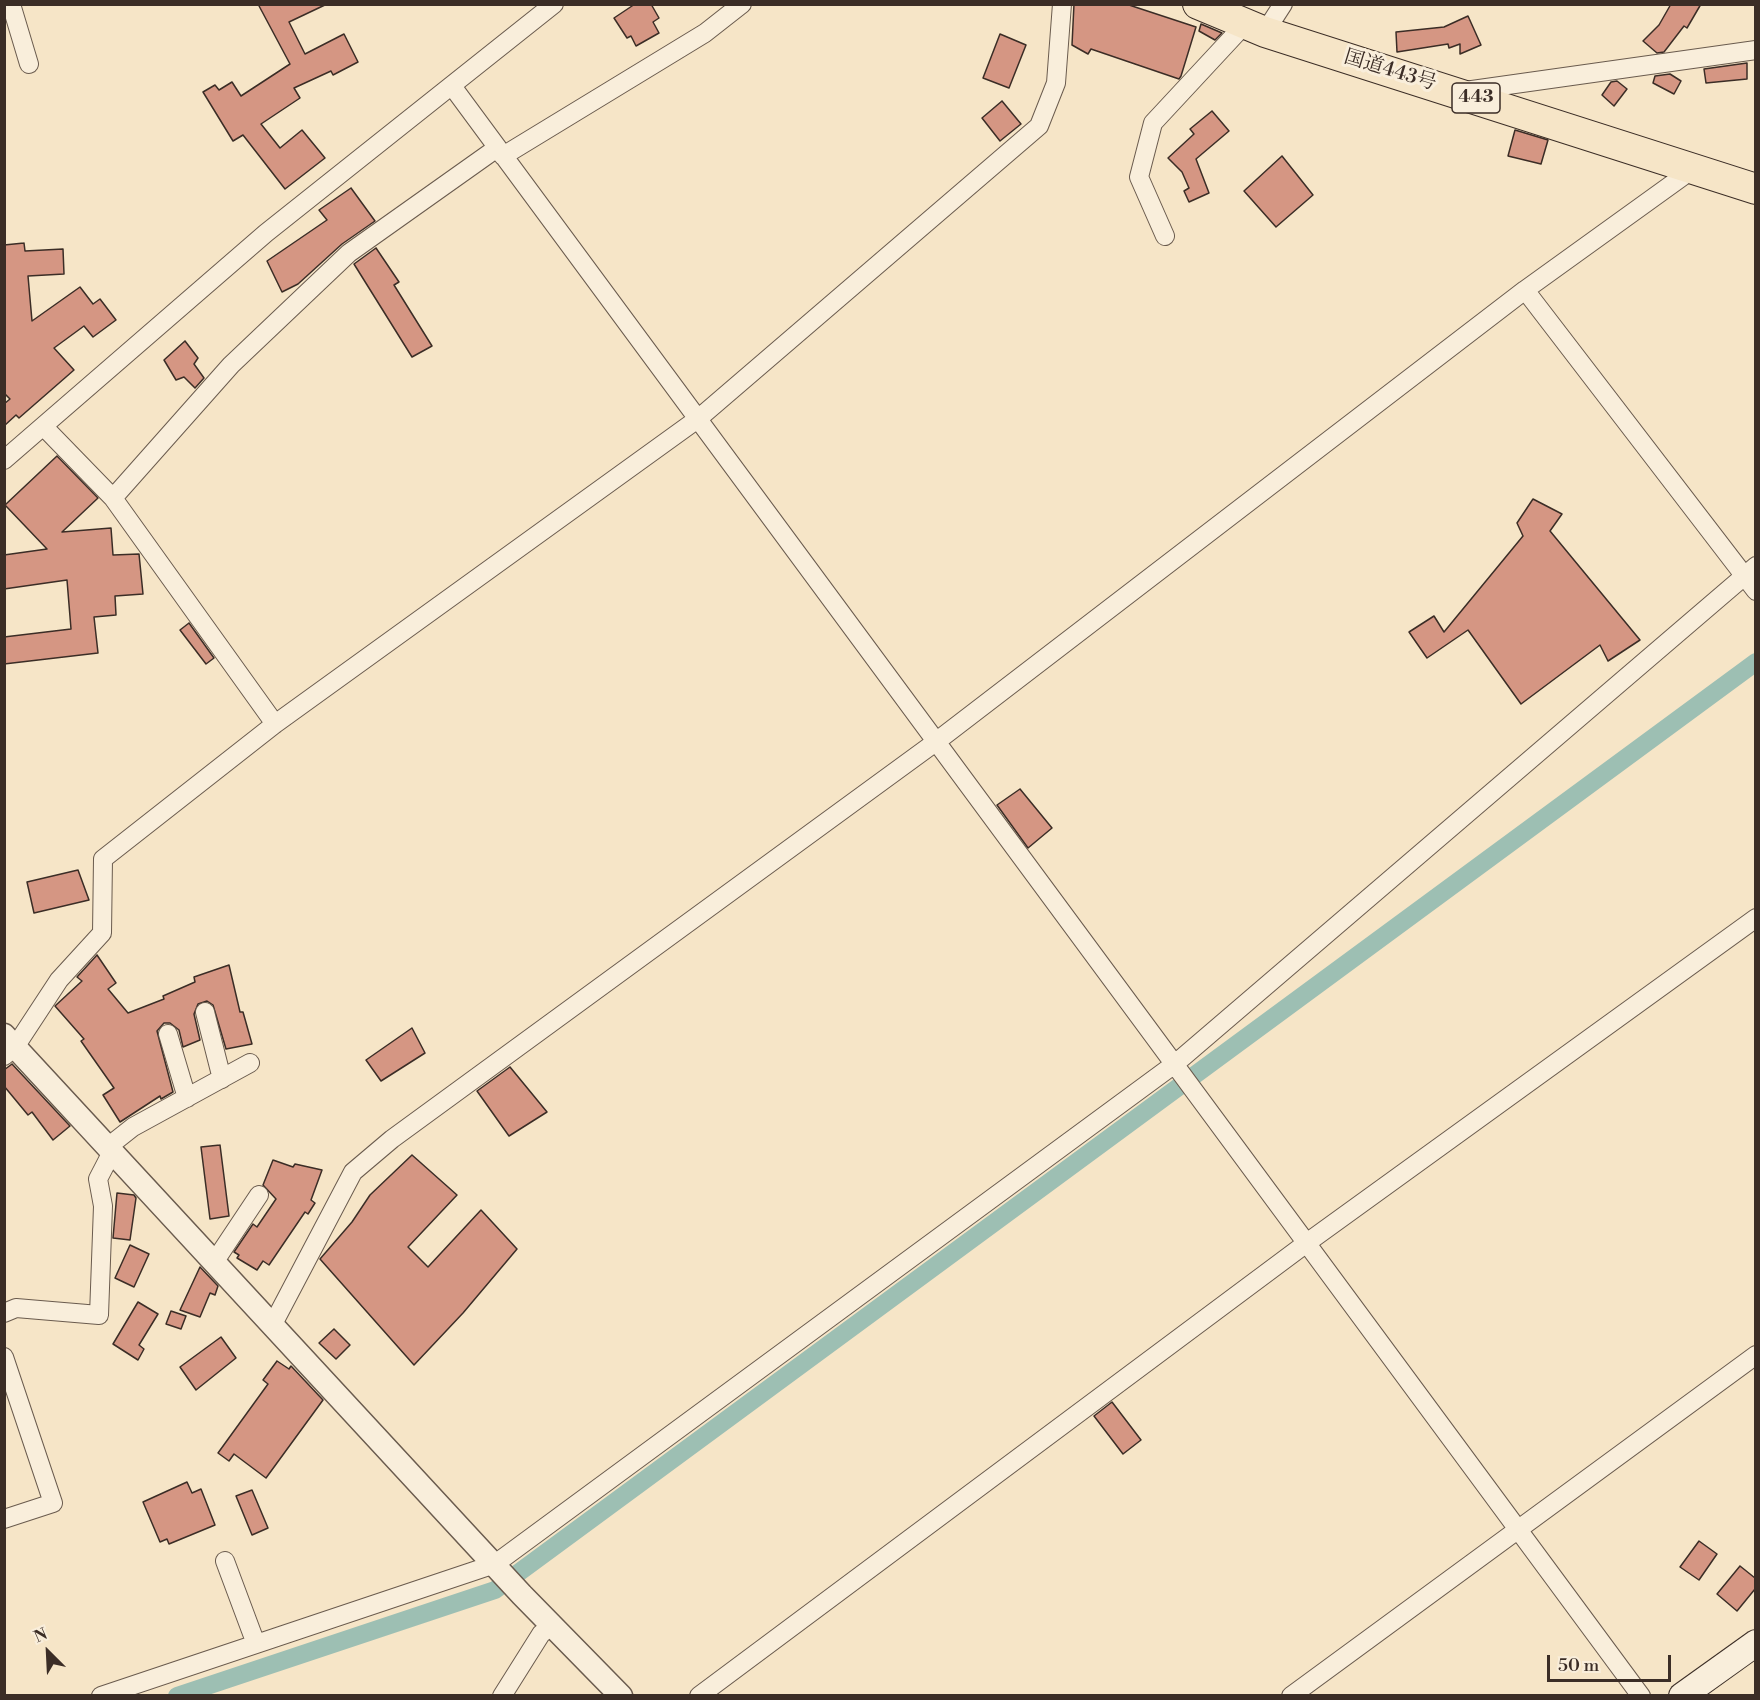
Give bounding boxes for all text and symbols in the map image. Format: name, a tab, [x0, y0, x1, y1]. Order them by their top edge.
street label: 国道443号	[1341, 46, 1439, 96]
road number: 443	[1452, 83, 1500, 113]
north arrow	[18, 1622, 78, 1682]
text: N	[31, 1624, 51, 1647]
scale bar	[1550, 1643, 1674, 1681]
text: 50 m	[1558, 1654, 1599, 1677]

